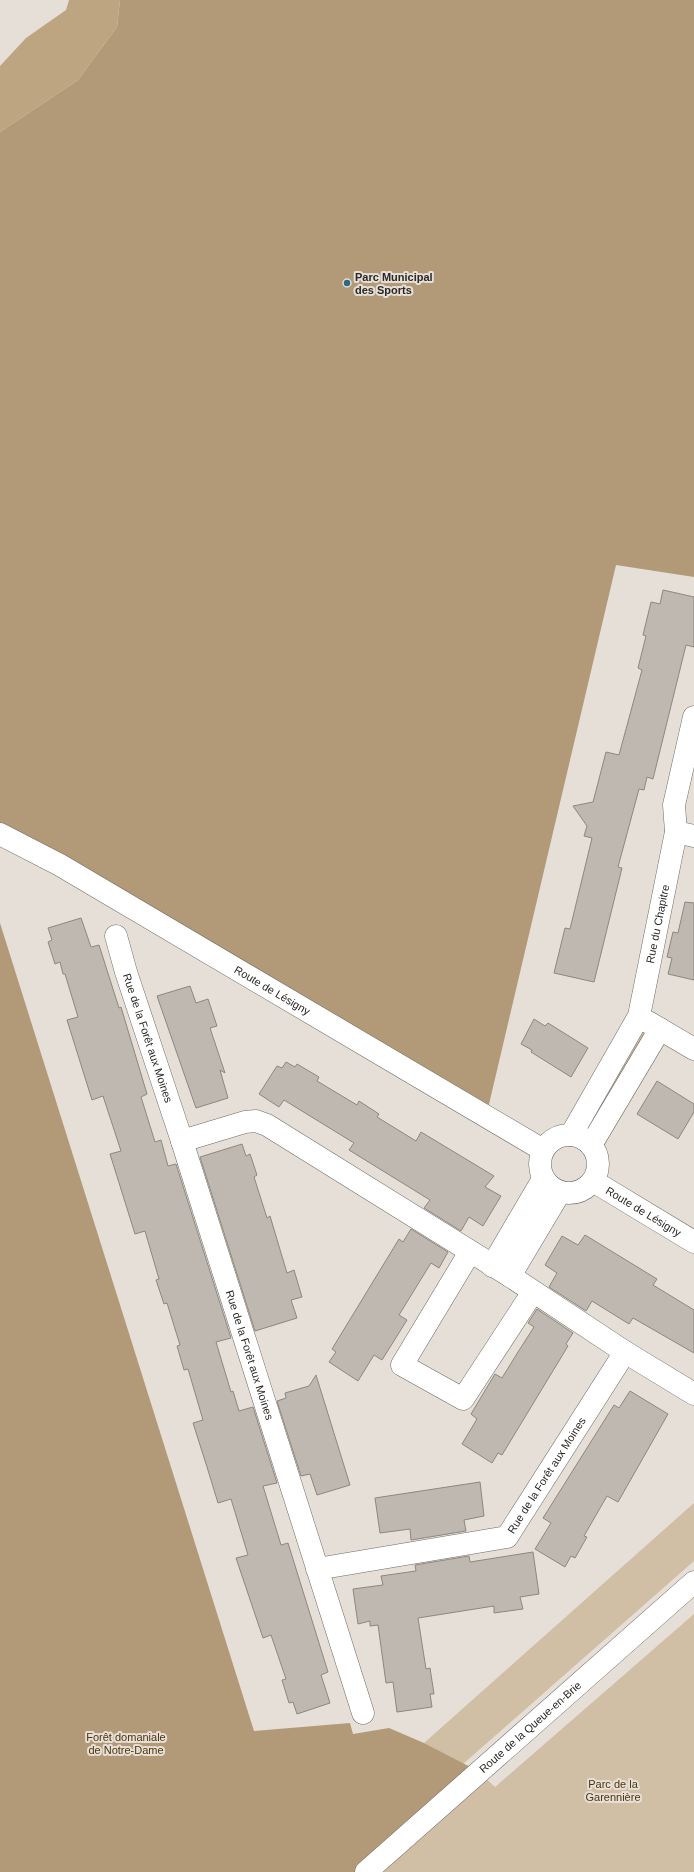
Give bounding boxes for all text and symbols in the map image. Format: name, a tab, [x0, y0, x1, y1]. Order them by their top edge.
place label: Parc Municipal des Sports	[355, 271, 433, 296]
marker: Parc Municipal des Sports	[342, 278, 352, 288]
street label: Rue du Chapitre	[644, 883, 671, 964]
street label: Route de Lésigny	[232, 963, 313, 1017]
street label: Rue de la Forêt aux Moines	[121, 972, 175, 1105]
street label: Route de Lésigny	[604, 1184, 684, 1239]
street label: Rue de la Forêt aux Moines	[224, 1289, 276, 1422]
street label: Rue de la Forêt aux Moines	[505, 1414, 588, 1535]
street label: Route de la Queue-en-Brie	[477, 1679, 583, 1775]
park label: Forêt domaniale de Notre-Dame	[86, 1731, 166, 1756]
park label: Parc de la Garennière	[585, 1778, 641, 1803]

